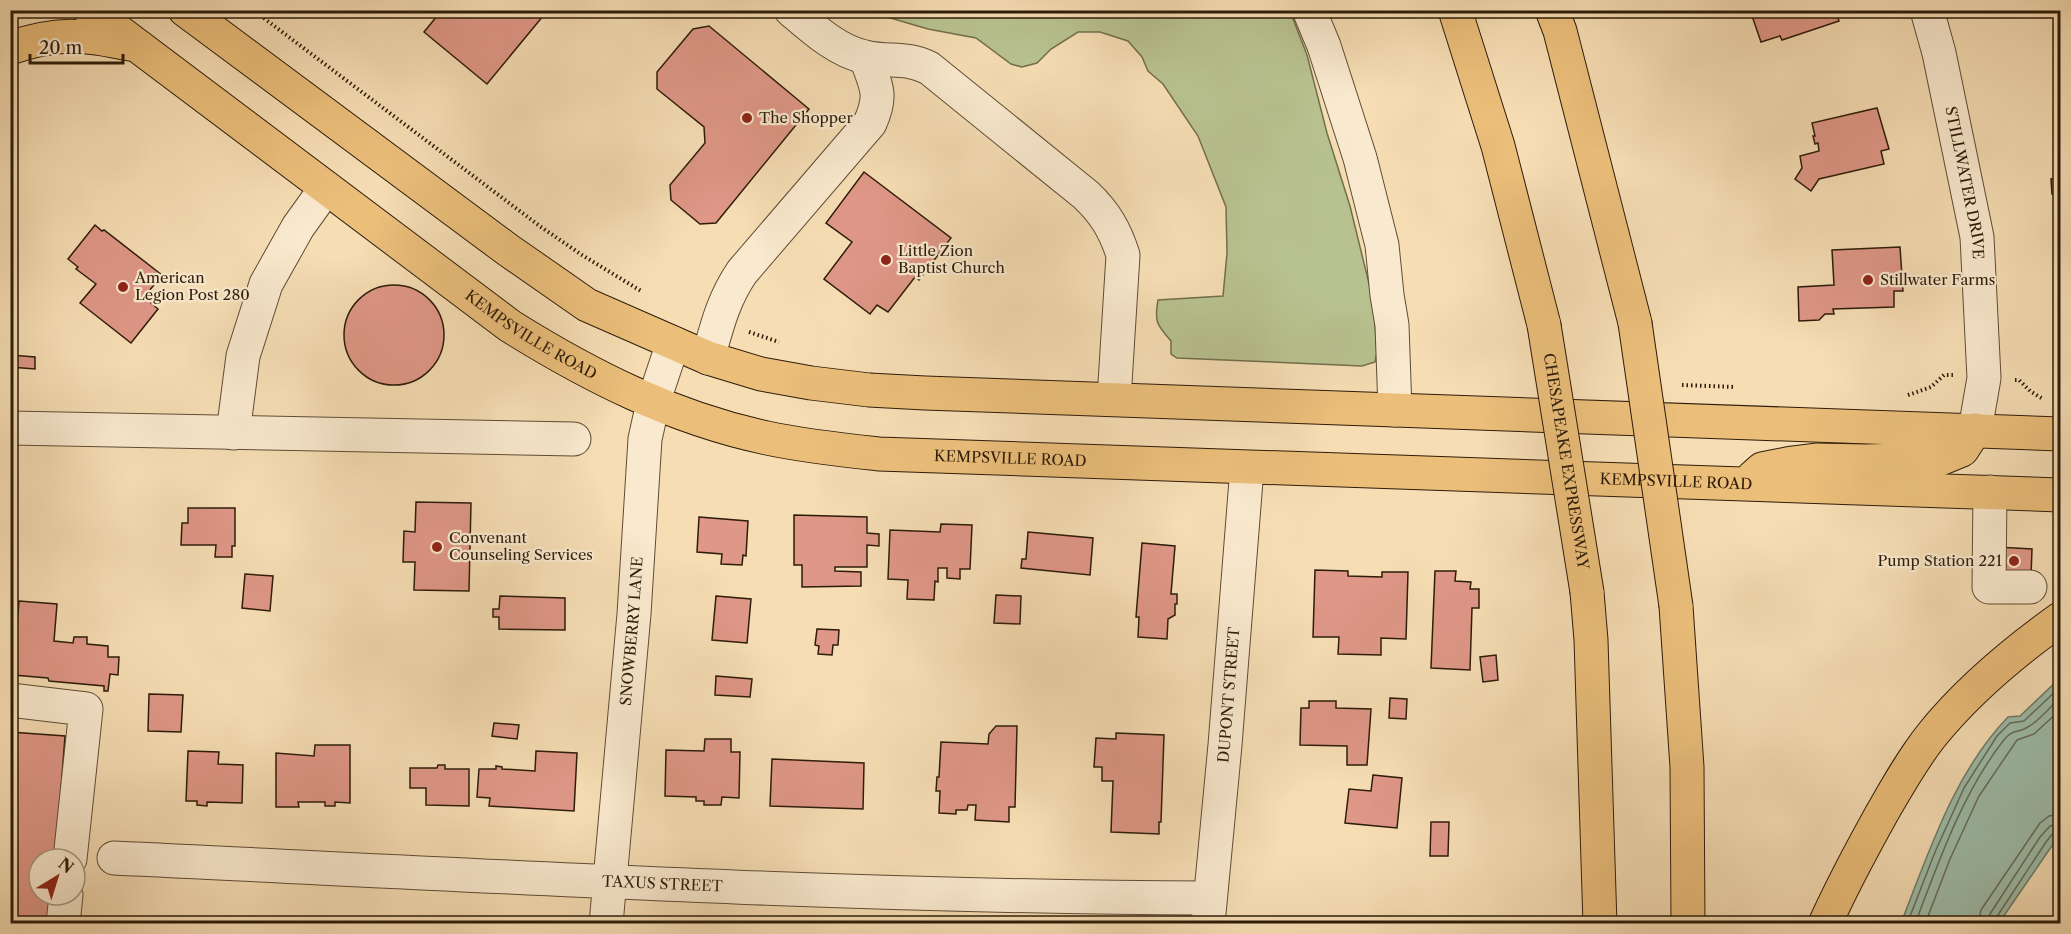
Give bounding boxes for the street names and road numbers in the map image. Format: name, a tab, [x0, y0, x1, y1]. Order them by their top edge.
street label: STILLWATER DRIVE	[1941, 105, 1988, 260]
street label: KEMPSVILLE ROAD	[461, 286, 600, 383]
street label: CHESAPEAKE EXPRESSWAY	[1540, 352, 1593, 571]
street label: KEMPSVILLE ROAD	[934, 446, 1087, 470]
street label: KEMPSVILLE ROAD	[1599, 469, 1753, 493]
street label: SNOWBERRY LANE	[616, 556, 647, 706]
street label: DUPONT STREET	[1213, 625, 1243, 764]
street label: TAXUS STREET	[602, 871, 724, 896]

